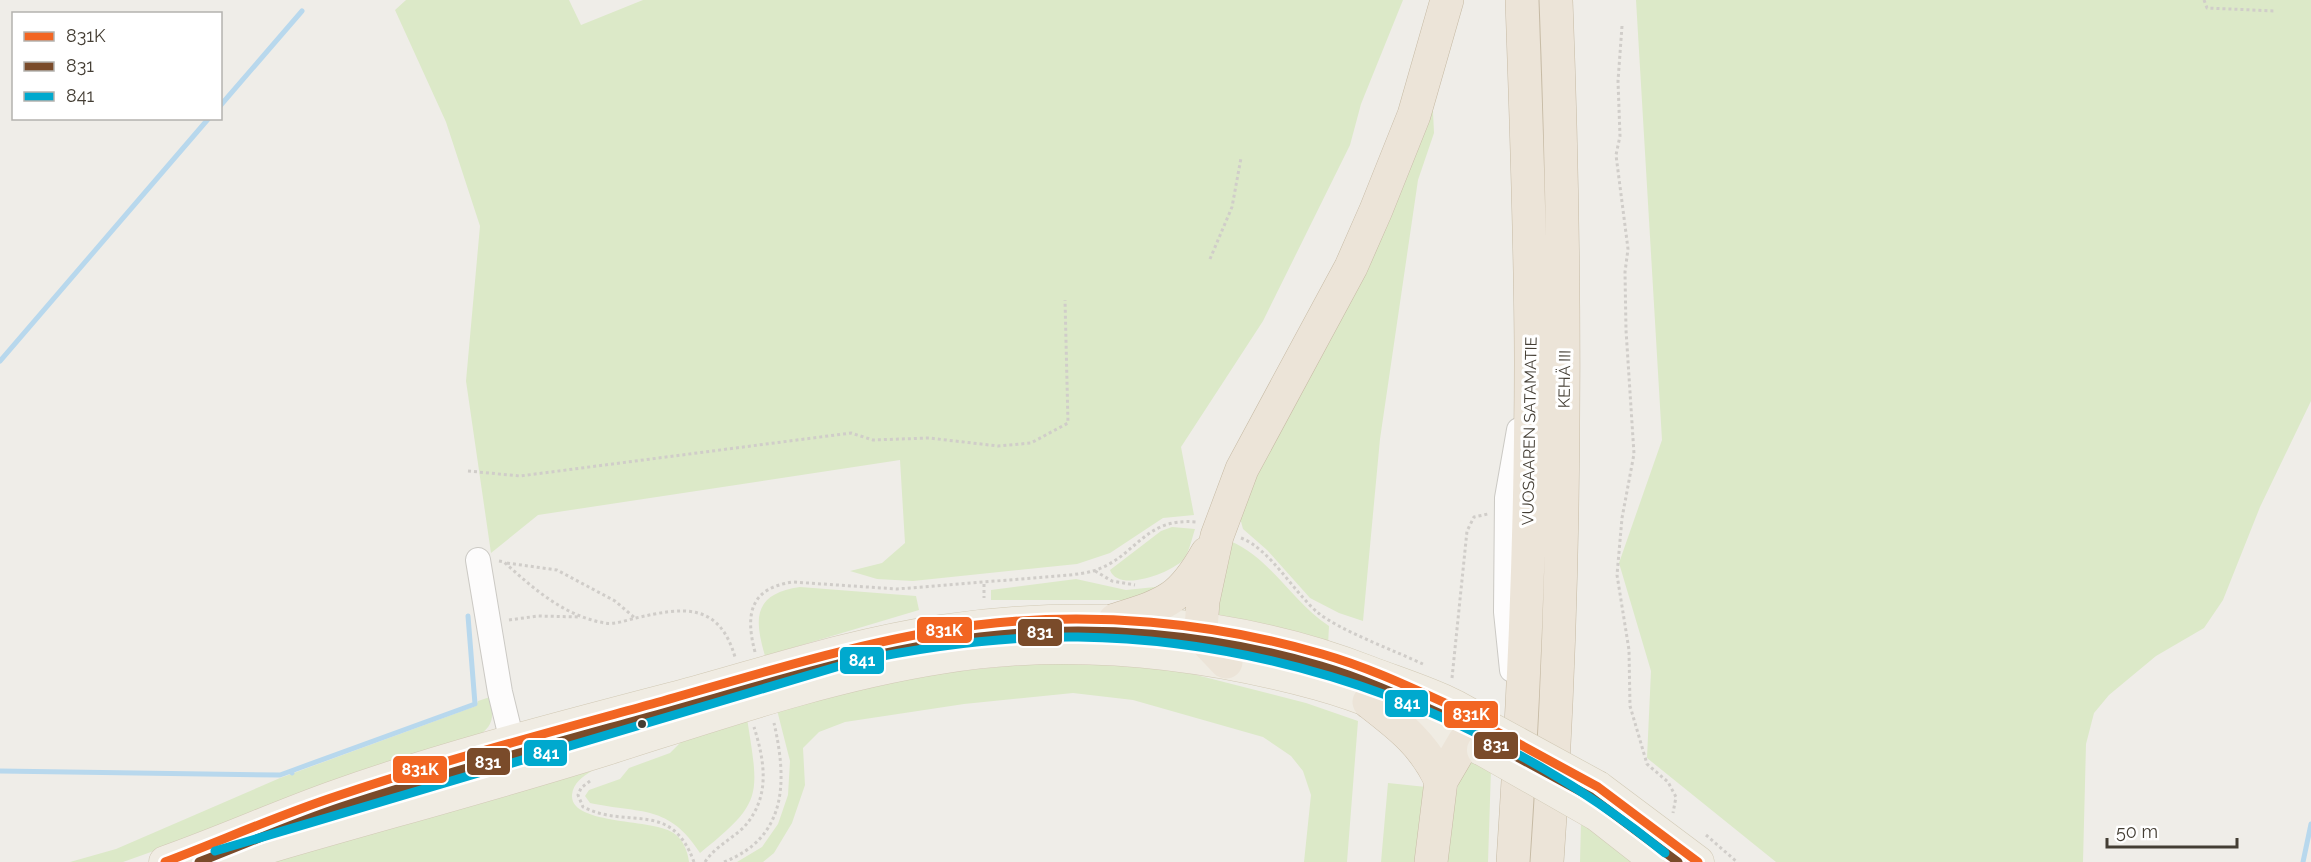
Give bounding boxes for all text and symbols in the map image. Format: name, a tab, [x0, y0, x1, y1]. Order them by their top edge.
legend	[12, 12, 222, 120]
text: 831K	[66, 25, 106, 46]
text: 831	[66, 55, 94, 76]
text: 841	[66, 85, 95, 106]
street label: VUOSAAREN SATAMATIE	[1518, 336, 1541, 525]
street label: KEHÄ III	[1553, 350, 1575, 408]
line badge: 831K	[916, 616, 973, 644]
line badge: 831	[1017, 618, 1063, 647]
text: 831K	[925, 621, 963, 640]
text: 831	[1027, 623, 1053, 642]
line badge: 841	[839, 646, 885, 675]
text: 841	[849, 651, 875, 670]
line badge: 841	[1384, 689, 1429, 718]
text: 841	[1394, 694, 1420, 713]
line badge: 831K	[1443, 700, 1499, 729]
text: 831K	[1452, 705, 1490, 724]
unlabelled marker	[636, 718, 648, 730]
line badge: 831	[1473, 731, 1519, 760]
text: 831	[1483, 736, 1509, 755]
line badge: 841	[523, 739, 568, 767]
text: 841	[533, 744, 559, 763]
line badge: 831	[466, 747, 511, 776]
text: 831	[475, 753, 501, 772]
line badge: 831K	[392, 755, 448, 784]
text: 831K	[401, 760, 439, 779]
scale bar	[2107, 811, 2238, 849]
text: 50 m	[2116, 821, 2158, 842]

